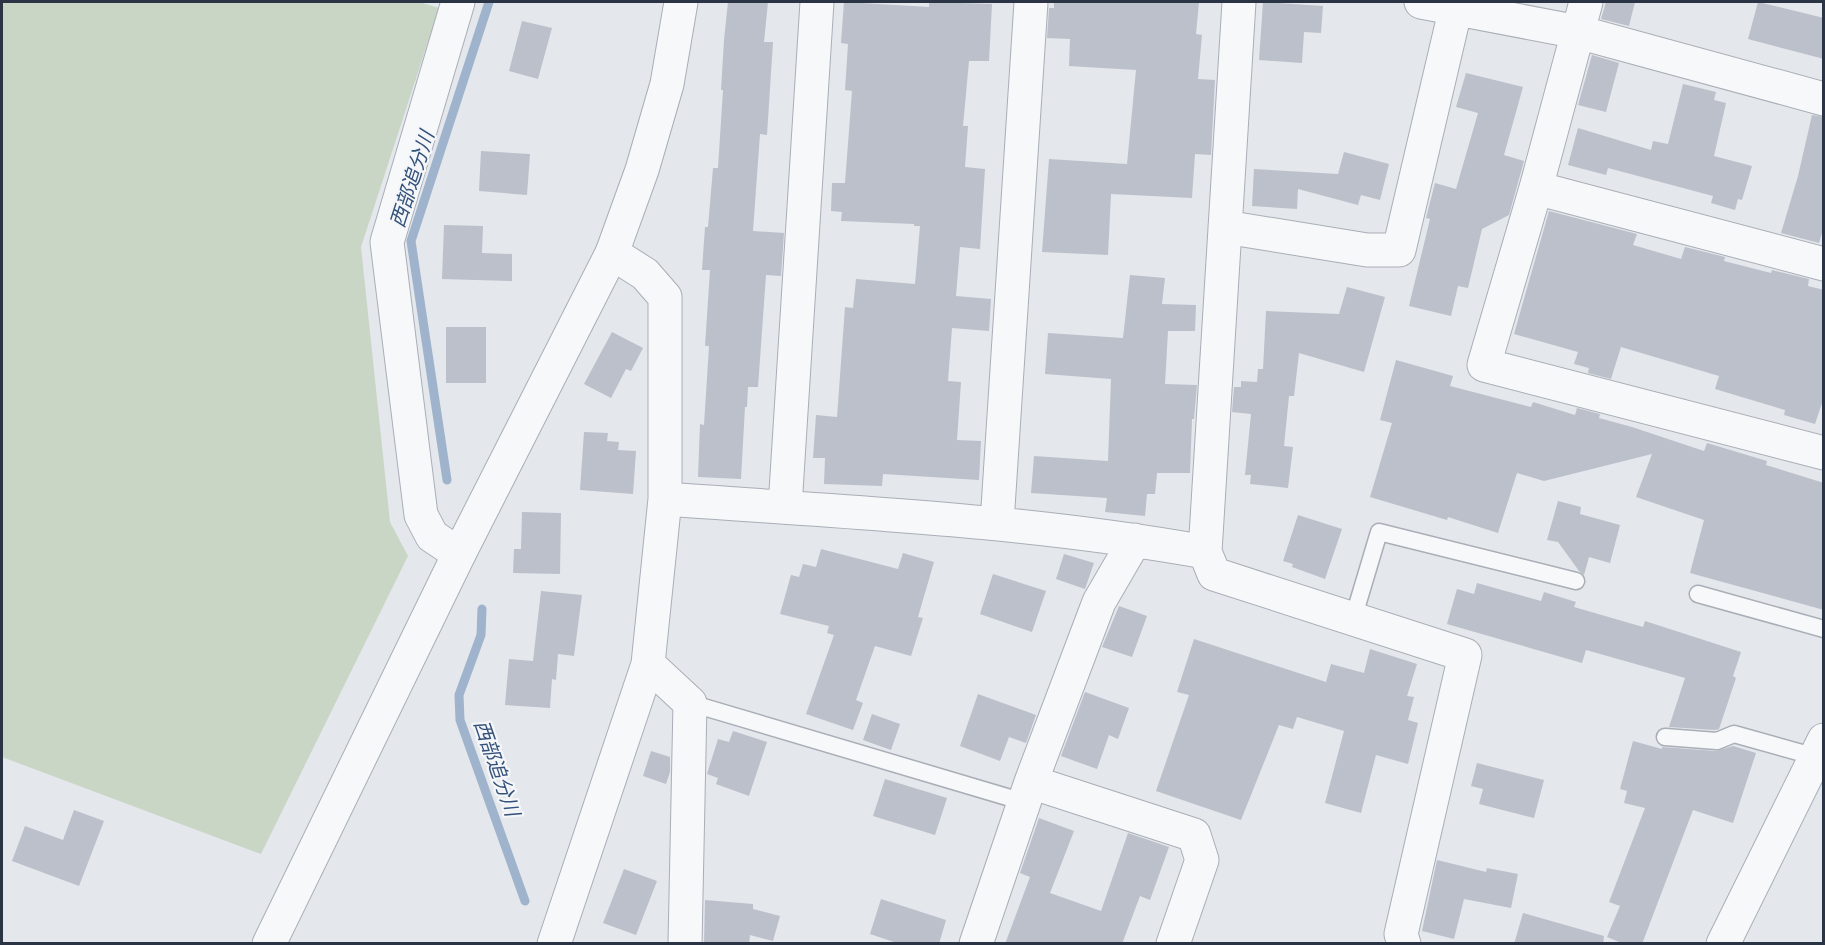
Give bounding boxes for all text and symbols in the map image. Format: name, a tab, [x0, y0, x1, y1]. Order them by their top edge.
water label: 西部追分川	[385, 126, 439, 230]
water label: 西部追分川	[469, 717, 525, 821]

